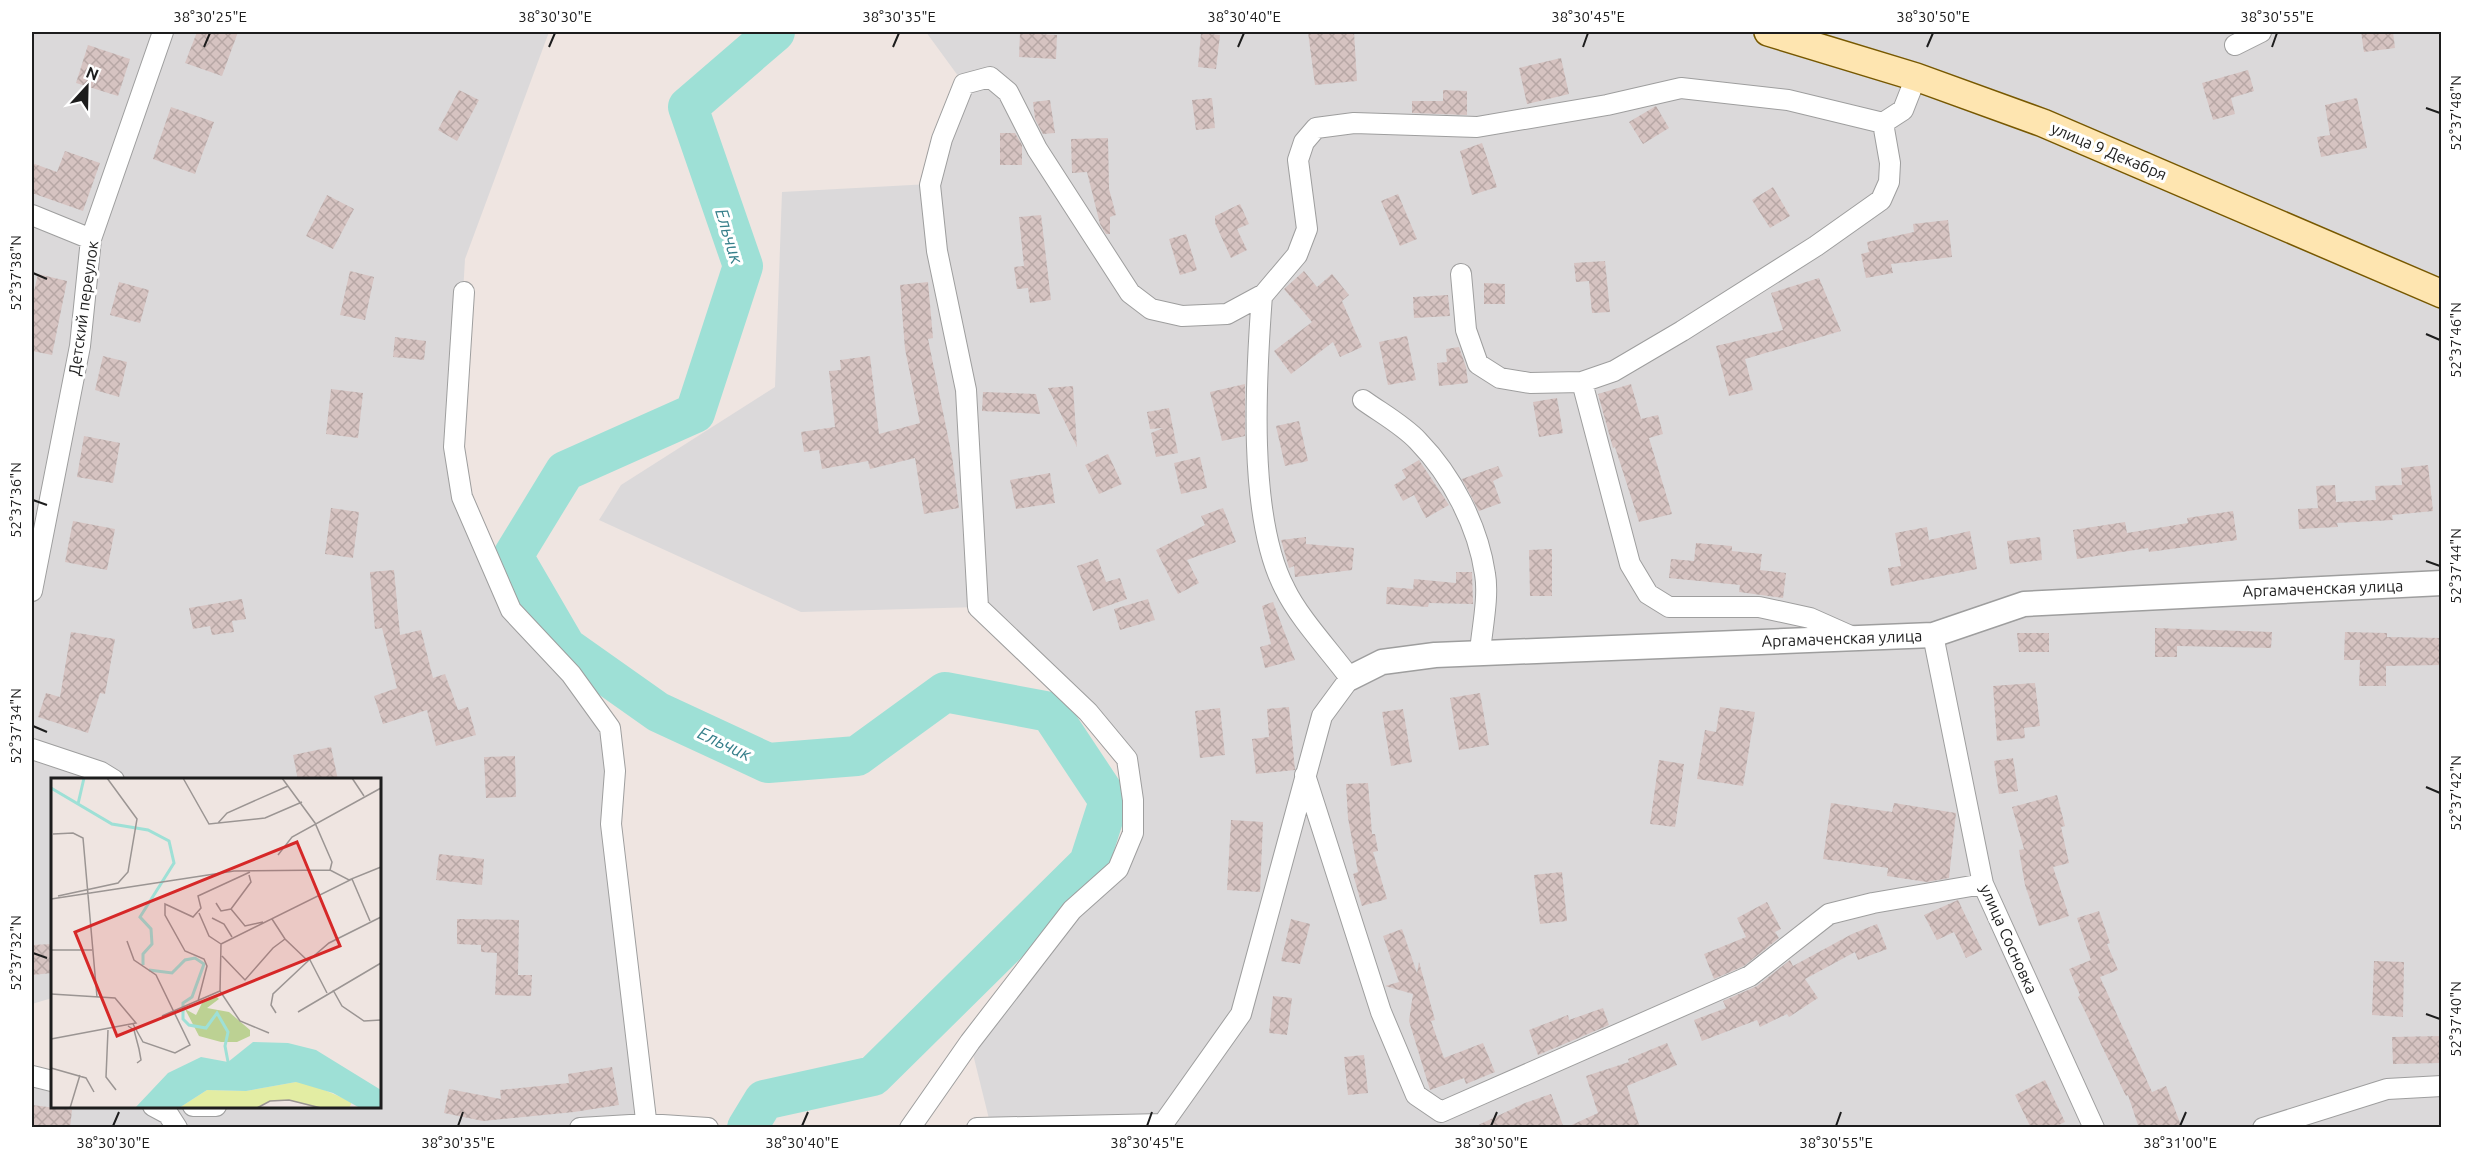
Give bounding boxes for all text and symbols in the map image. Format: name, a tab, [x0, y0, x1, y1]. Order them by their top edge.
text: 38°30'25"E	[173, 8, 247, 25]
text: 38°30'30"E	[518, 8, 592, 25]
text: 38°30'35"E	[862, 8, 936, 25]
text: 38°30'40"E	[1207, 8, 1281, 25]
text: 38°30'45"E	[1551, 8, 1625, 25]
text: 38°30'50"E	[1896, 8, 1970, 25]
text: 38°30'55"E	[2240, 8, 2314, 25]
north arrow	[57, 57, 117, 117]
text: N	[84, 63, 102, 84]
text: 52°37'48"N	[2447, 75, 2464, 151]
street label: улица 9 Декабря	[2048, 119, 2170, 183]
water label: Ельчик	[712, 206, 748, 267]
text: 52°37'38"N	[7, 235, 24, 311]
street label: Детский переулок	[65, 239, 101, 377]
text: 52°37'46"N	[2447, 302, 2464, 378]
text: 52°37'36"N	[7, 462, 24, 538]
text: 52°37'44"N	[2447, 528, 2464, 604]
street label: Аргамаченская улица	[2242, 576, 2404, 600]
street label: Аргамаченская улица	[1761, 626, 1923, 650]
text: 52°37'34"N	[7, 688, 24, 764]
water label: Ельчик	[695, 722, 756, 764]
text: 52°37'42"N	[2447, 755, 2464, 831]
inset map	[51, 778, 381, 1108]
street label: улица Сосновка	[1977, 881, 2041, 997]
text: 52°37'32"N	[7, 915, 24, 991]
text: 52°37'40"N	[2447, 981, 2464, 1057]
text: 38°30'30"E	[76, 1134, 150, 1151]
text: 38°30'35"E	[421, 1134, 495, 1151]
text: 38°30'40"E	[765, 1134, 839, 1151]
text: 38°30'45"E	[1110, 1134, 1184, 1151]
text: 38°30'50"E	[1454, 1134, 1528, 1151]
text: 38°30'55"E	[1799, 1134, 1873, 1151]
text: 38°31'00"E	[2143, 1134, 2217, 1151]

